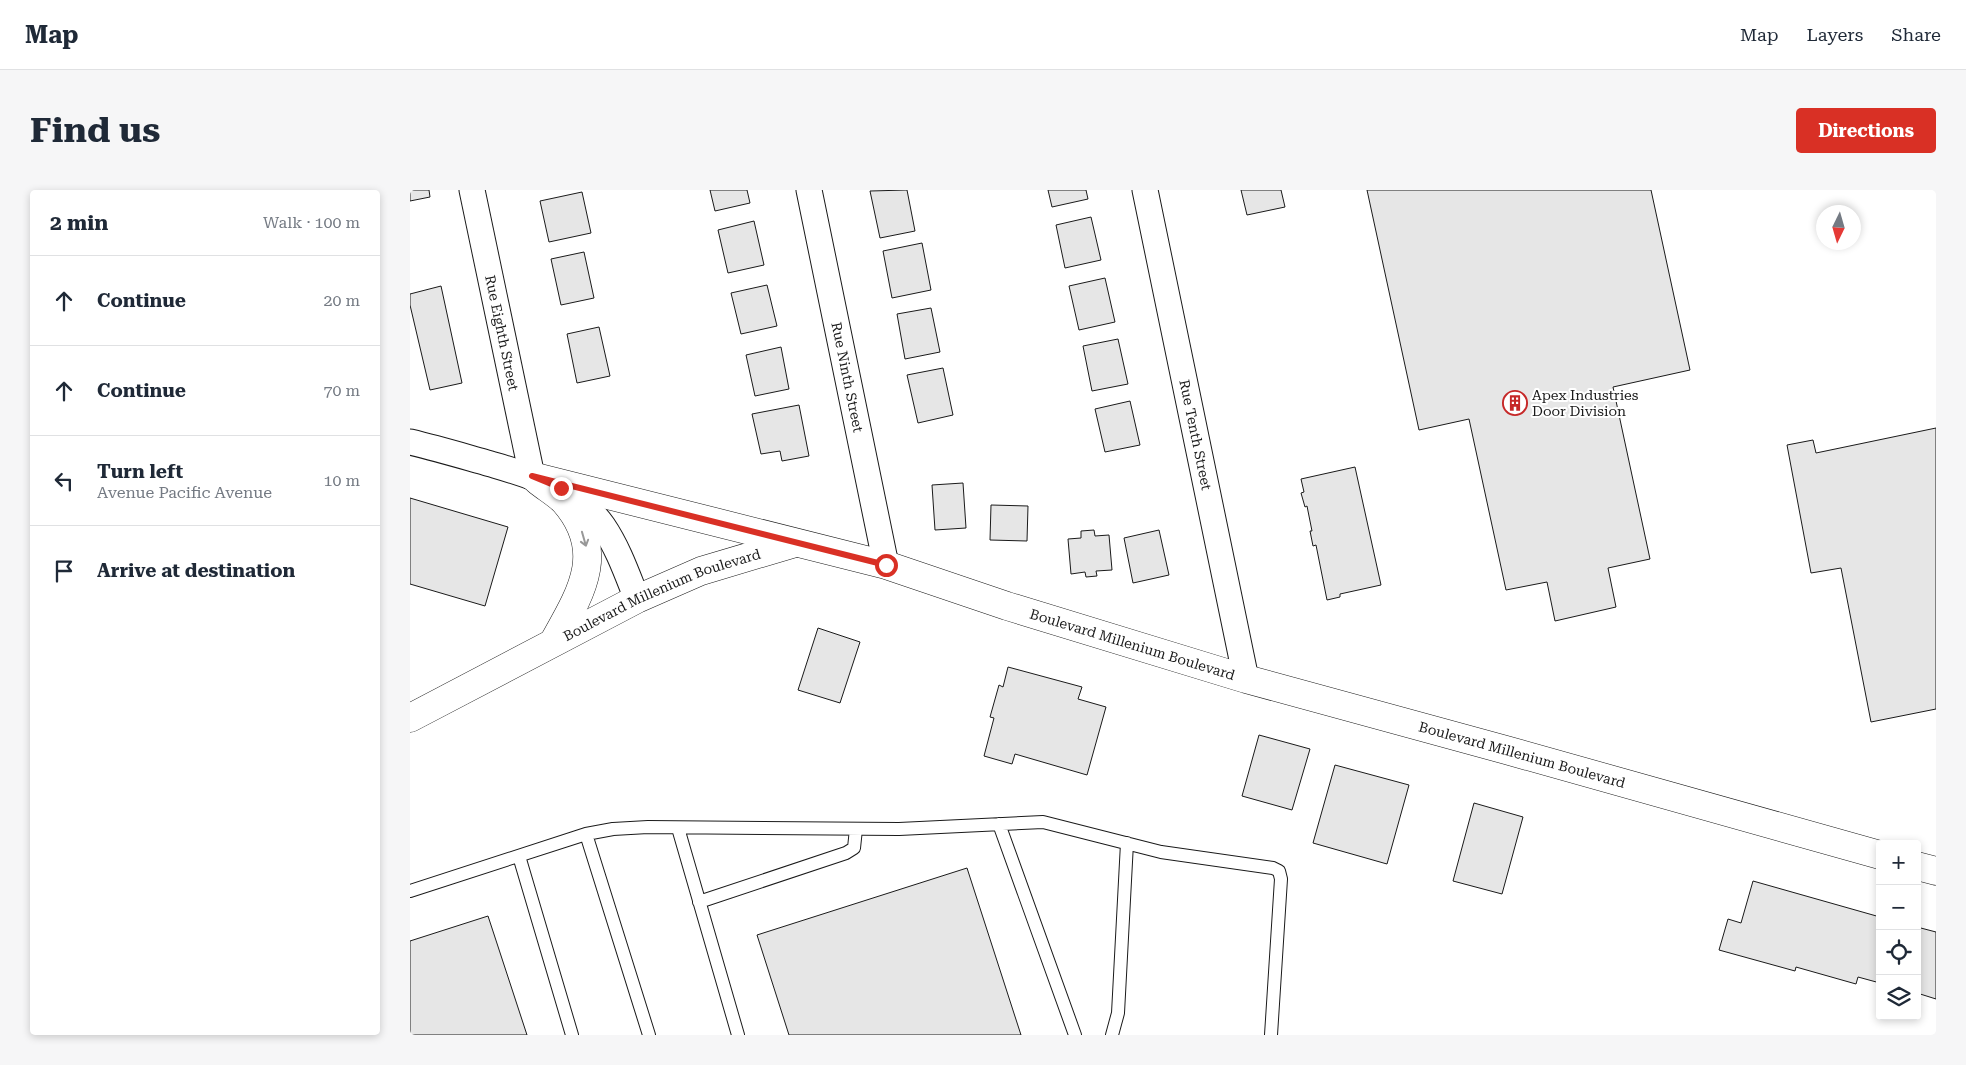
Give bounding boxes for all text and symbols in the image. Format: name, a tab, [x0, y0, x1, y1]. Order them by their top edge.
text: Map	[25, 21, 79, 49]
text: Map	[1740, 24, 1779, 45]
text: Layers	[1807, 24, 1863, 45]
text: Share	[1891, 24, 1941, 45]
button: Directions	[1796, 108, 1936, 153]
text: Find us	[30, 110, 160, 151]
north arrow	[1816, 205, 1861, 250]
text: 2 min	[50, 211, 108, 235]
text: Walk · 100 m	[263, 213, 360, 232]
street label: Rue Eighth Street	[482, 274, 522, 392]
icon: ahead	[50, 287, 78, 315]
text: Continue	[97, 289, 186, 312]
text: 20 m	[323, 291, 360, 310]
street label: Rue Ninth Street	[828, 321, 867, 434]
icon: ahead	[50, 377, 78, 405]
street label: Rue Tenth Street	[1176, 378, 1215, 492]
text: Continue	[97, 379, 186, 402]
text: 70 m	[323, 381, 360, 400]
place label: Apex Industries Door Division	[1532, 387, 1639, 419]
building icon: Apex Industries Door Division	[1502, 390, 1528, 416]
text: Turn left	[97, 460, 183, 483]
icon: left	[50, 467, 78, 495]
text: 10 m	[323, 471, 360, 490]
route end	[550, 477, 573, 500]
text: Avenue Pacific Avenue	[97, 483, 272, 502]
one-way arrow	[579, 530, 589, 546]
street label: Boulevard Millenium Boulevard	[561, 546, 762, 644]
route start	[875, 554, 898, 577]
icon: arrive	[50, 557, 78, 585]
text: Arrive at destination	[97, 559, 295, 582]
street label: Boulevard Millenium Boulevard	[1028, 605, 1237, 683]
street label: Boulevard Millenium Boulevard	[1417, 719, 1627, 791]
map controls	[1876, 840, 1921, 1020]
button: +	[1876, 840, 1921, 885]
button: −	[1876, 885, 1921, 930]
button: locate	[1876, 930, 1921, 975]
button: layers	[1876, 975, 1921, 1020]

